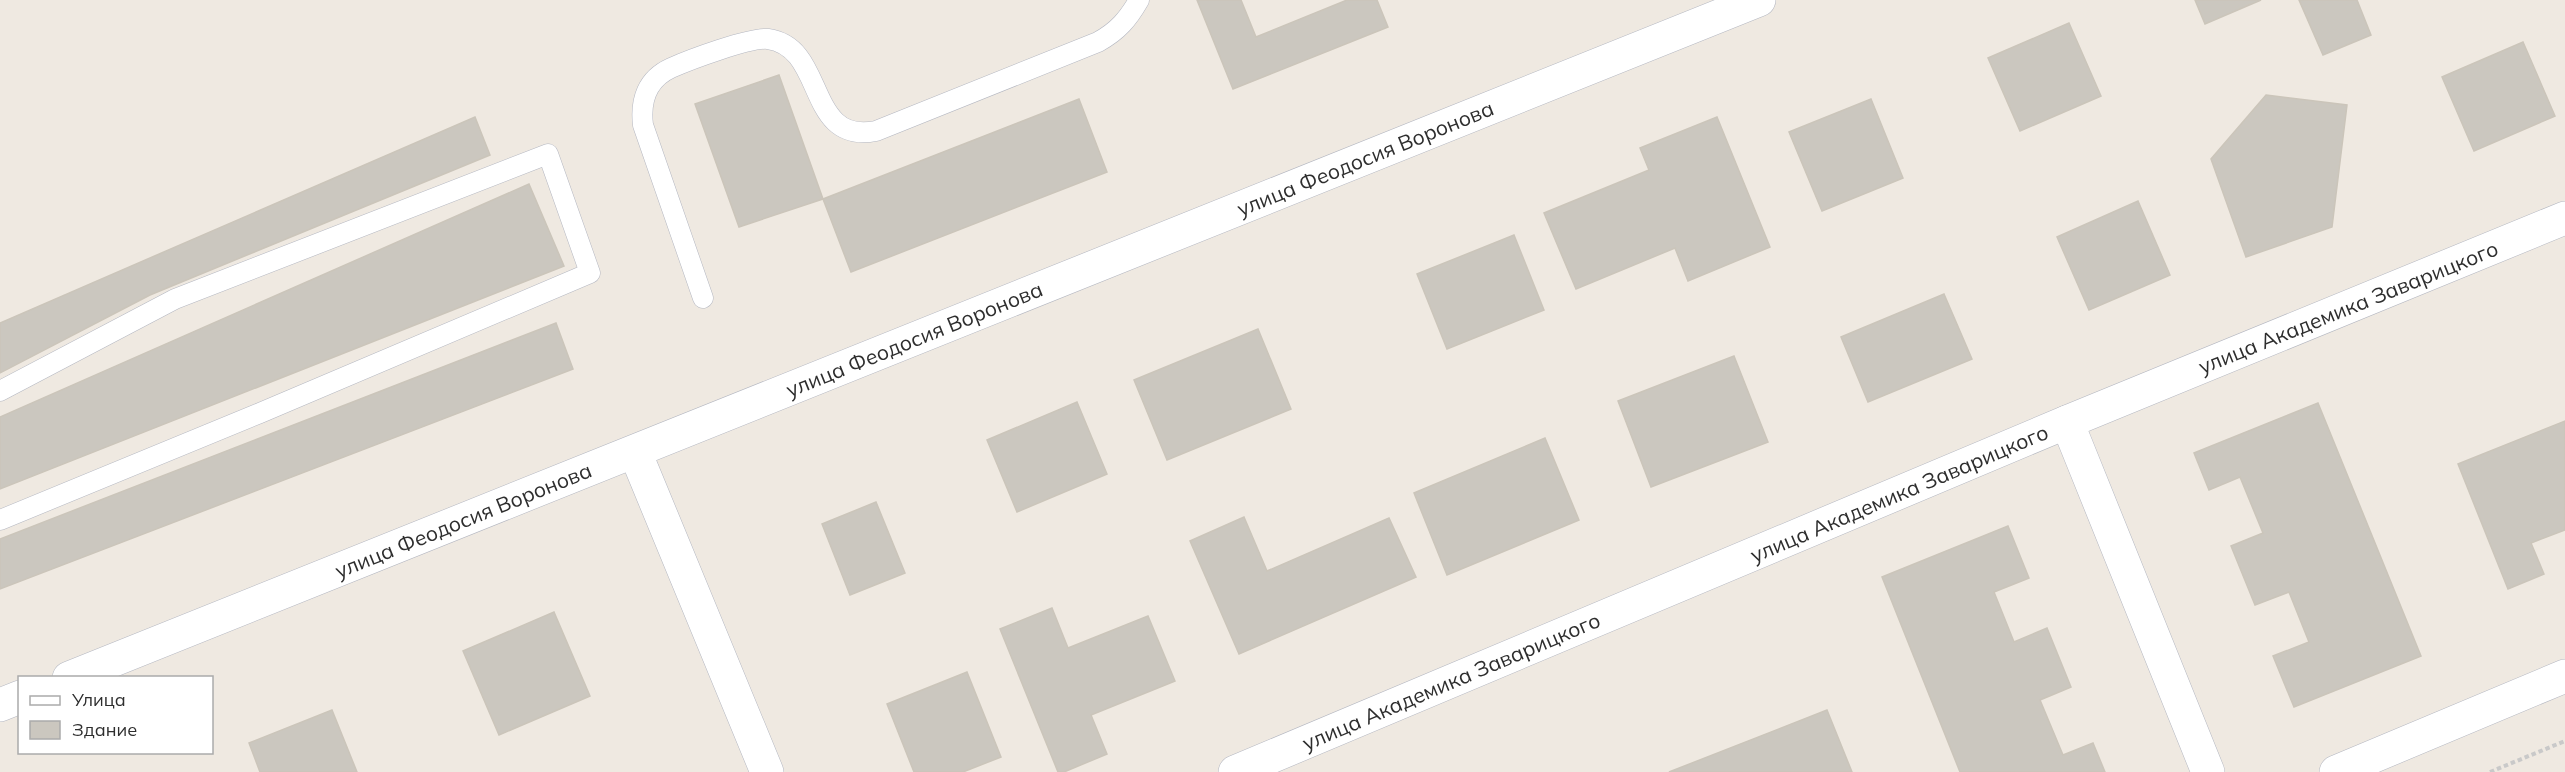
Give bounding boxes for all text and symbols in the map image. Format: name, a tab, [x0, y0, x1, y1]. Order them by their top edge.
street label: улица Феодосия Воронова	[1233, 95, 1497, 221]
street label: улица Академика Заварицкого	[2194, 235, 2502, 379]
street label: улица Феодосия Воронова	[782, 276, 1046, 402]
street label: улица Академика Заварицкого	[1746, 418, 2052, 568]
street label: улица Феодосия Воронова	[331, 457, 595, 583]
street label: улица Академика Заварицкого	[1298, 606, 1604, 756]
legend	[18, 676, 213, 754]
text: Улица	[71, 688, 126, 711]
text: Здание	[72, 718, 137, 741]

